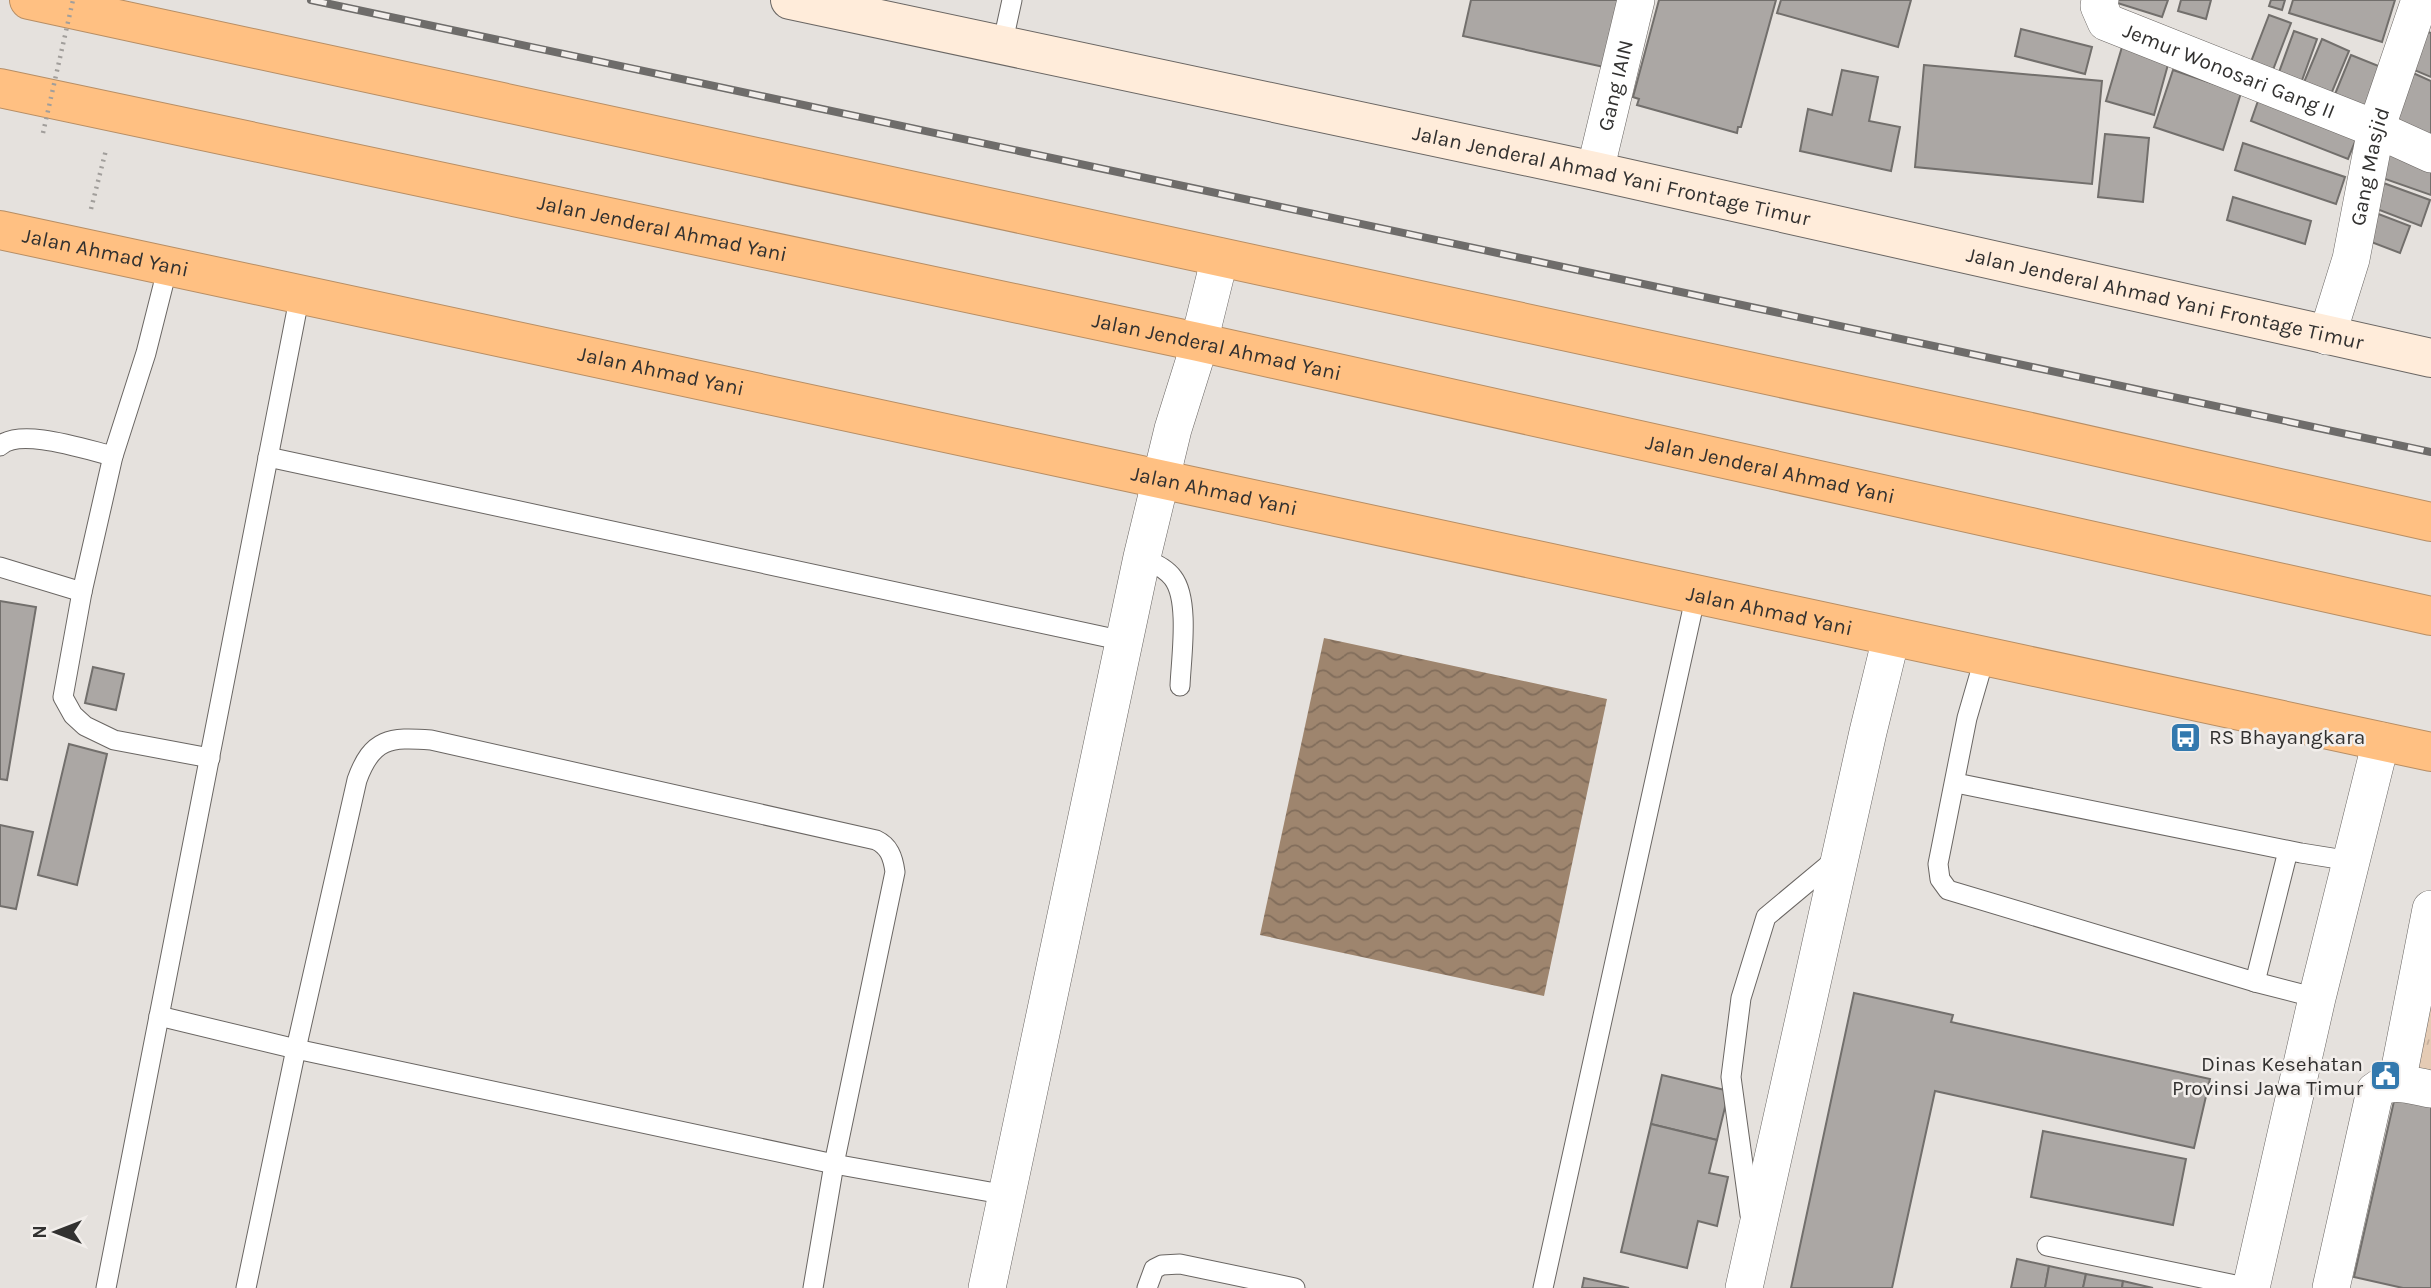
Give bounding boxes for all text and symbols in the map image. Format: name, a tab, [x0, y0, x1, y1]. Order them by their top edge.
street label: Jemur Wonosari Gang II	[2120, 18, 2339, 124]
street label: Gang IAIN	[1593, 37, 1638, 133]
street label: Gang Masjid	[2346, 104, 2395, 228]
street label: Jalan Jenderal Ahmad Yani Frontage Timur	[1410, 121, 1813, 231]
street label: Jalan Jenderal Ahmad Yani	[535, 190, 789, 267]
street label: Jalan Ahmad Yani	[20, 223, 191, 282]
street label: Jalan Jenderal Ahmad Yani Frontage Timur	[1964, 242, 2366, 355]
street label: Jalan Jenderal Ahmad Yani	[1090, 308, 1344, 386]
street label: Jalan Ahmad Yani	[576, 342, 746, 401]
street label: Jalan Jenderal Ahmad Yani	[1644, 430, 1897, 509]
street label: Jalan Ahmad Yani	[1129, 461, 1300, 520]
street label: Jalan Ahmad Yani	[1684, 581, 1855, 640]
bus stop icon: RS Bhayangkara	[2169, 720, 2203, 754]
place label: RS Bhayangkara	[2209, 725, 2365, 749]
place label: Dinas Kesehatan Provinsi Jawa Timur	[2172, 1052, 2363, 1100]
public building icon: Dinas Kesehatan Provinsi Jawa Timur	[2369, 1059, 2403, 1093]
north arrow	[21, 1197, 91, 1267]
text: N	[29, 1225, 51, 1239]

